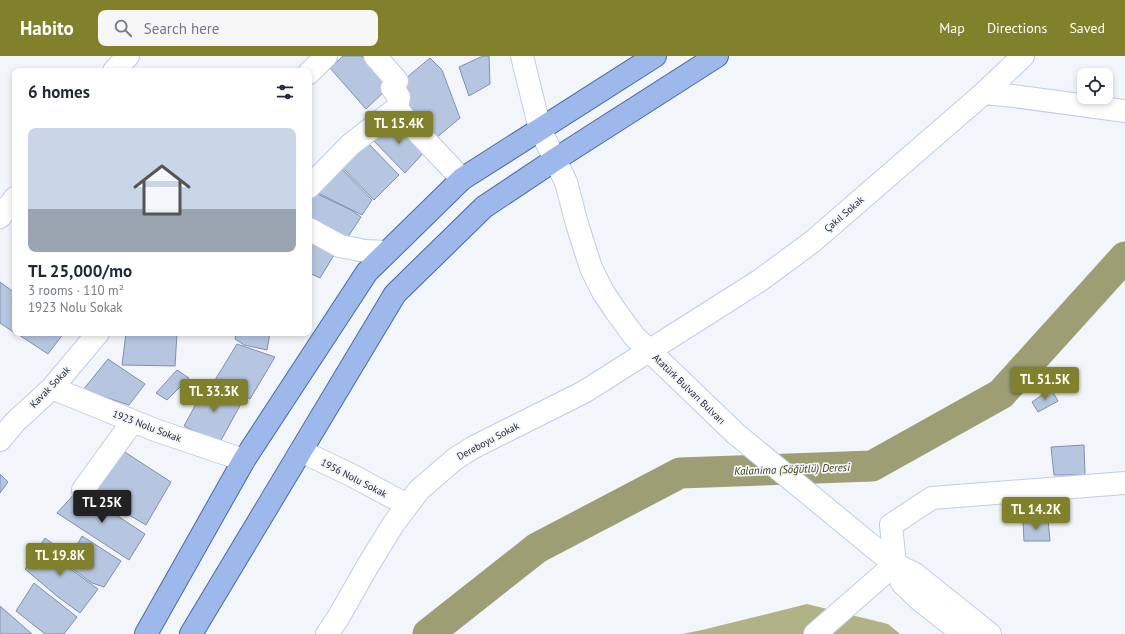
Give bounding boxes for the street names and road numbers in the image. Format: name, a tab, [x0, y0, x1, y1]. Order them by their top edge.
street label: Çakıl Sokak	[821, 193, 867, 235]
street label: Atatürk Bulvarı Bulvarı	[650, 351, 728, 427]
street label: Kavak Sokak	[27, 363, 73, 411]
street label: 1923 Nolu Sokak	[111, 407, 183, 445]
street label: Dereboyu Sokak	[455, 419, 522, 463]
street label: 1956 Nolu Sokak	[319, 456, 390, 500]

